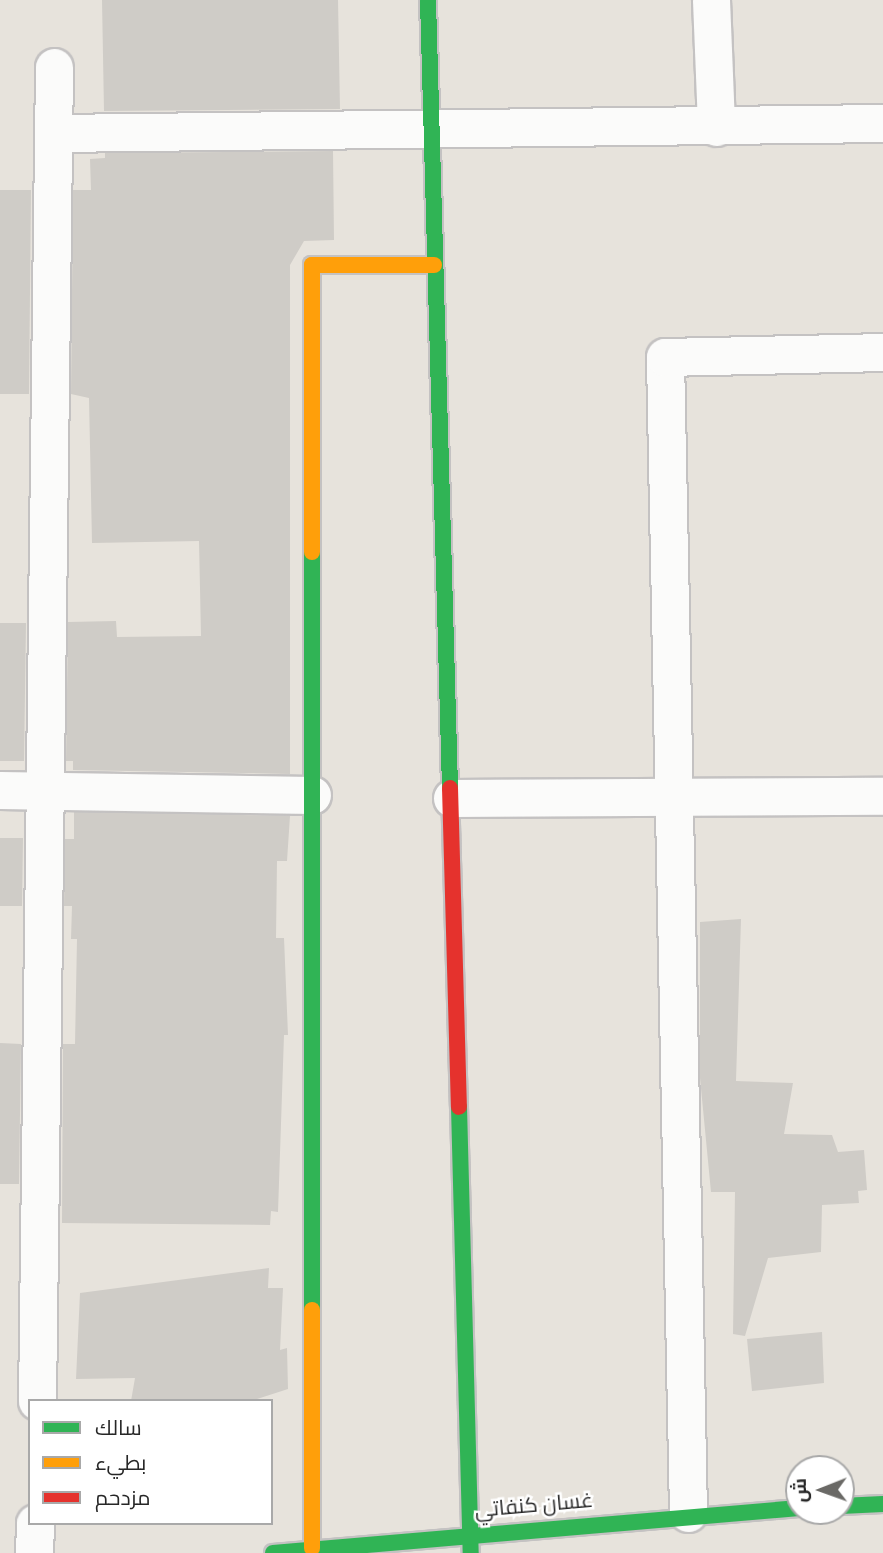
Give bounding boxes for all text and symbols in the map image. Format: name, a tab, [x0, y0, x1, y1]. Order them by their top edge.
legend	[28, 1399, 273, 1525]
text: سالك	[95, 1416, 142, 1443]
text: بطيء	[95, 1451, 146, 1478]
north arrow	[785, 1455, 855, 1525]
text: ش	[789, 1478, 813, 1503]
text: مزدحم	[95, 1486, 150, 1513]
street label: غسان كنفاتي	[474, 1489, 594, 1525]

